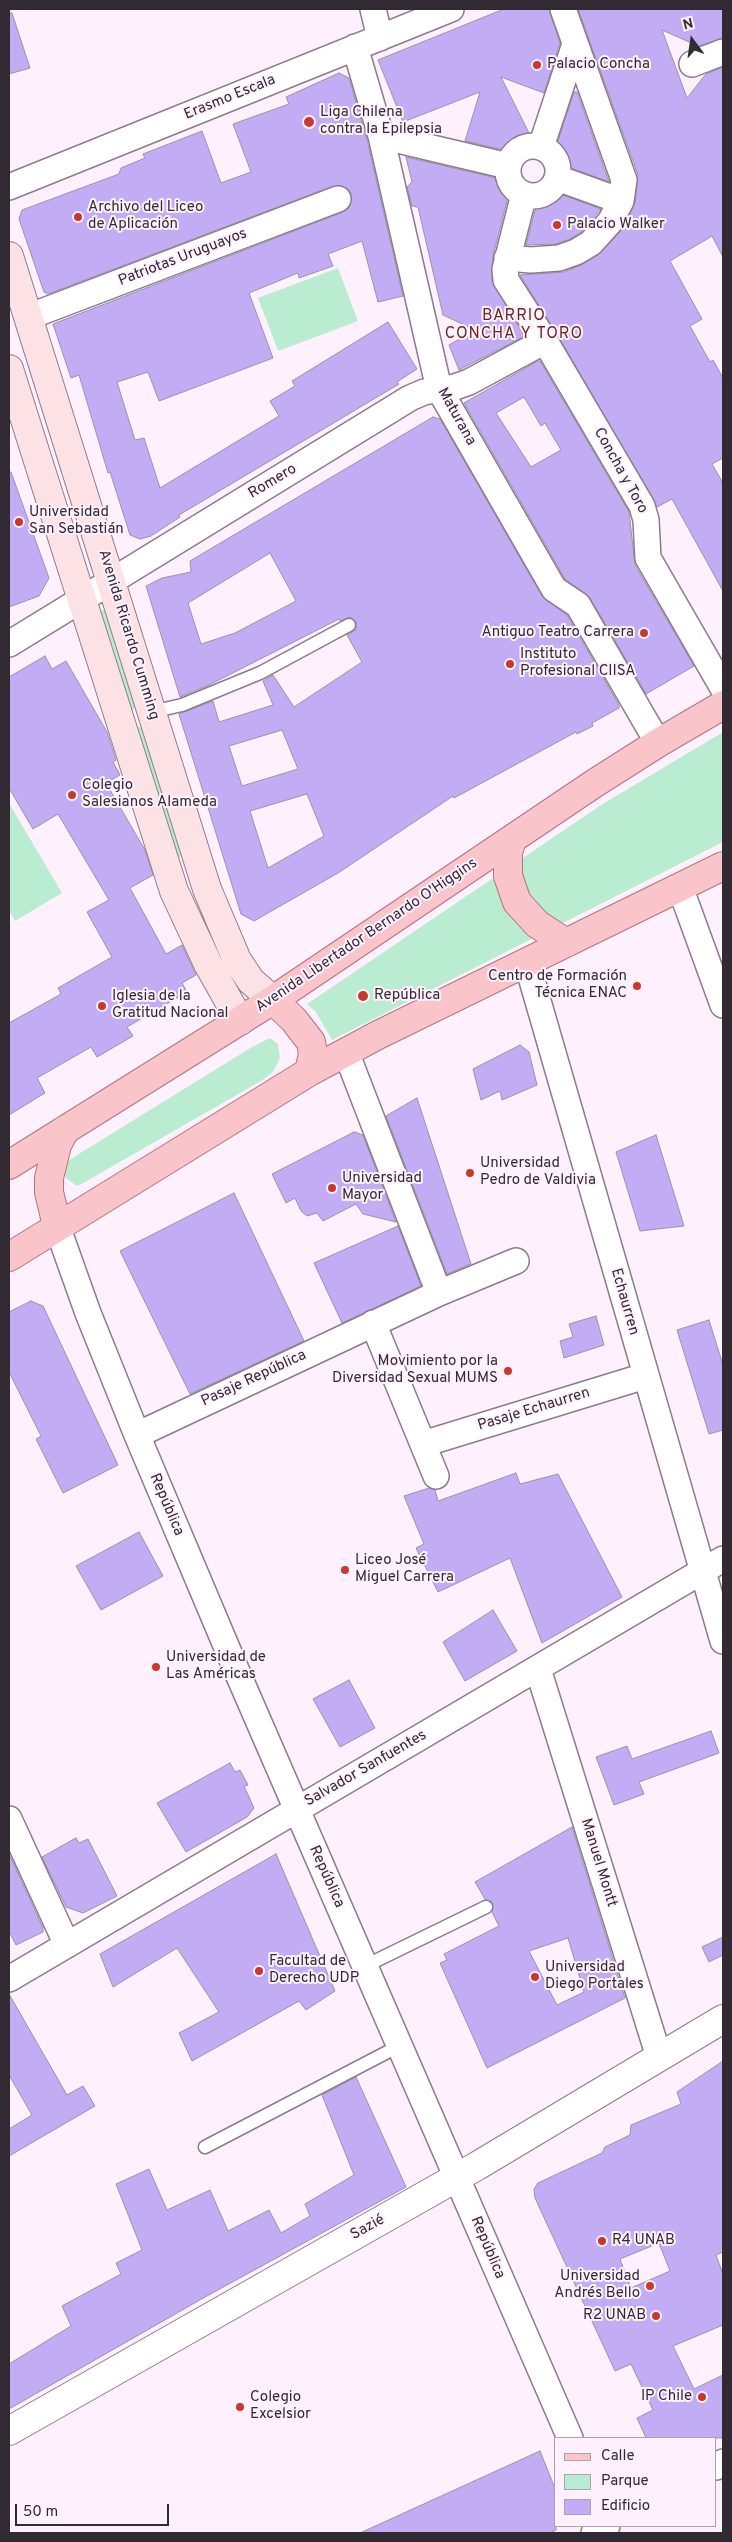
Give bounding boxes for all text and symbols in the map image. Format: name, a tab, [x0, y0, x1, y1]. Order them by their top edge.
north arrow	[667, 15, 717, 65]
text: N	[681, 15, 695, 34]
place label: Palacio Concha	[547, 56, 650, 74]
marker: Palacio Concha	[531, 59, 543, 71]
street label: Erasmo Escala	[182, 72, 278, 124]
place label: Liga Chilena contra la Epilepsia	[320, 104, 442, 139]
marker: Liga Chilena contra la Epilepsia	[302, 115, 316, 129]
place label: Archivo del Liceo de Aplicación	[88, 199, 203, 234]
marker: Archivo del Liceo de Aplicación	[72, 211, 84, 223]
place label: Palacio Walker	[567, 216, 665, 234]
marker: Palacio Walker	[551, 219, 563, 231]
street label: Patriotas Uruguayos	[116, 225, 250, 291]
district label: BARRIO CONCHA Y TORO	[443, 307, 585, 345]
street label: Maturana	[433, 385, 479, 449]
street label: Concha y Toro	[589, 425, 651, 517]
street label: Romero	[246, 461, 300, 503]
place label: Universidad San Sebastián	[29, 504, 124, 539]
marker: Universidad San Sebastián	[13, 516, 25, 528]
street label: Avenida Ricardo Cumming	[93, 548, 163, 722]
place label: Antiguo Teatro Carrera	[482, 624, 634, 642]
marker: Antiguo Teatro Carrera	[638, 627, 650, 639]
place label: Instituto Profesional CIISA	[520, 646, 635, 681]
marker: Instituto Profesional CIISA	[504, 658, 516, 670]
place label: Colegio Salesianos Alameda	[82, 777, 217, 812]
marker: Colegio Salesianos Alameda	[66, 789, 78, 801]
street label: Avenida Libertador Bernardo O'Higgins	[253, 855, 481, 1017]
place label: Centro de Formación Técnica ENAC	[488, 968, 627, 1003]
marker: Centro de Formación Técnica ENAC	[631, 980, 643, 992]
place label: República	[374, 987, 440, 1005]
place label: Iglesia de la Gratitud Nacional	[112, 988, 229, 1023]
marker: República	[356, 989, 370, 1003]
marker: Iglesia de la Gratitud Nacional	[96, 1000, 108, 1012]
place label: Universidad Pedro de Valdivia	[480, 1155, 596, 1190]
marker: Universidad Pedro de Valdivia	[464, 1167, 476, 1179]
place label: Universidad Mayor	[342, 1170, 422, 1205]
marker: Universidad Mayor	[326, 1182, 338, 1194]
street label: Echaurren	[606, 1266, 642, 1338]
street label: Pasaje República	[199, 1347, 309, 1411]
place label: Movimiento por la Diversidad Sexual MUMS	[332, 1353, 498, 1388]
marker: Movimiento por la Diversidad Sexual MUMS	[502, 1365, 514, 1377]
street label: Pasaje Echaurren	[476, 1384, 592, 1436]
street label: República	[145, 1471, 187, 1539]
place label: Liceo José Miguel Carrera	[355, 1552, 454, 1587]
marker: Liceo José Miguel Carrera	[339, 1564, 351, 1576]
place label: Universidad de Las Américas	[166, 1649, 266, 1684]
marker: Universidad de Las Américas	[150, 1661, 162, 1673]
street label: Salvador Sanfuentes	[302, 1727, 430, 1811]
street label: Manuel Montt	[576, 1816, 620, 1910]
street label: República	[304, 1843, 348, 1911]
place label: Facultad de Derecho UDP	[269, 1953, 359, 1988]
place label: Universidad Diego Portales	[545, 1959, 644, 1994]
marker: Facultad de Derecho UDP	[253, 1965, 265, 1977]
marker: Universidad Diego Portales	[529, 1971, 541, 1983]
street label: Sazié	[348, 2211, 388, 2245]
street label: República	[466, 2214, 508, 2282]
place label: R4 UNAB	[612, 2232, 675, 2250]
marker: R4 UNAB	[596, 2235, 608, 2247]
place label: Universidad Andrés Bello	[554, 2268, 640, 2303]
marker: Universidad Andrés Bello	[644, 2280, 656, 2292]
place label: R2 UNAB	[583, 2307, 646, 2325]
marker: R2 UNAB	[650, 2310, 662, 2322]
place label: IP Chile	[641, 2388, 692, 2406]
place label: Colegio Excelsior	[250, 2389, 311, 2424]
marker: IP Chile	[696, 2391, 708, 2403]
marker: Colegio Excelsior	[234, 2401, 246, 2413]
legend	[554, 2437, 717, 2527]
text: Calle	[601, 2447, 635, 2466]
text: Parque	[601, 2472, 649, 2491]
scale bar	[18, 2494, 171, 2526]
text: Edificio	[601, 2497, 650, 2516]
text: 50 m	[23, 2503, 58, 2522]

